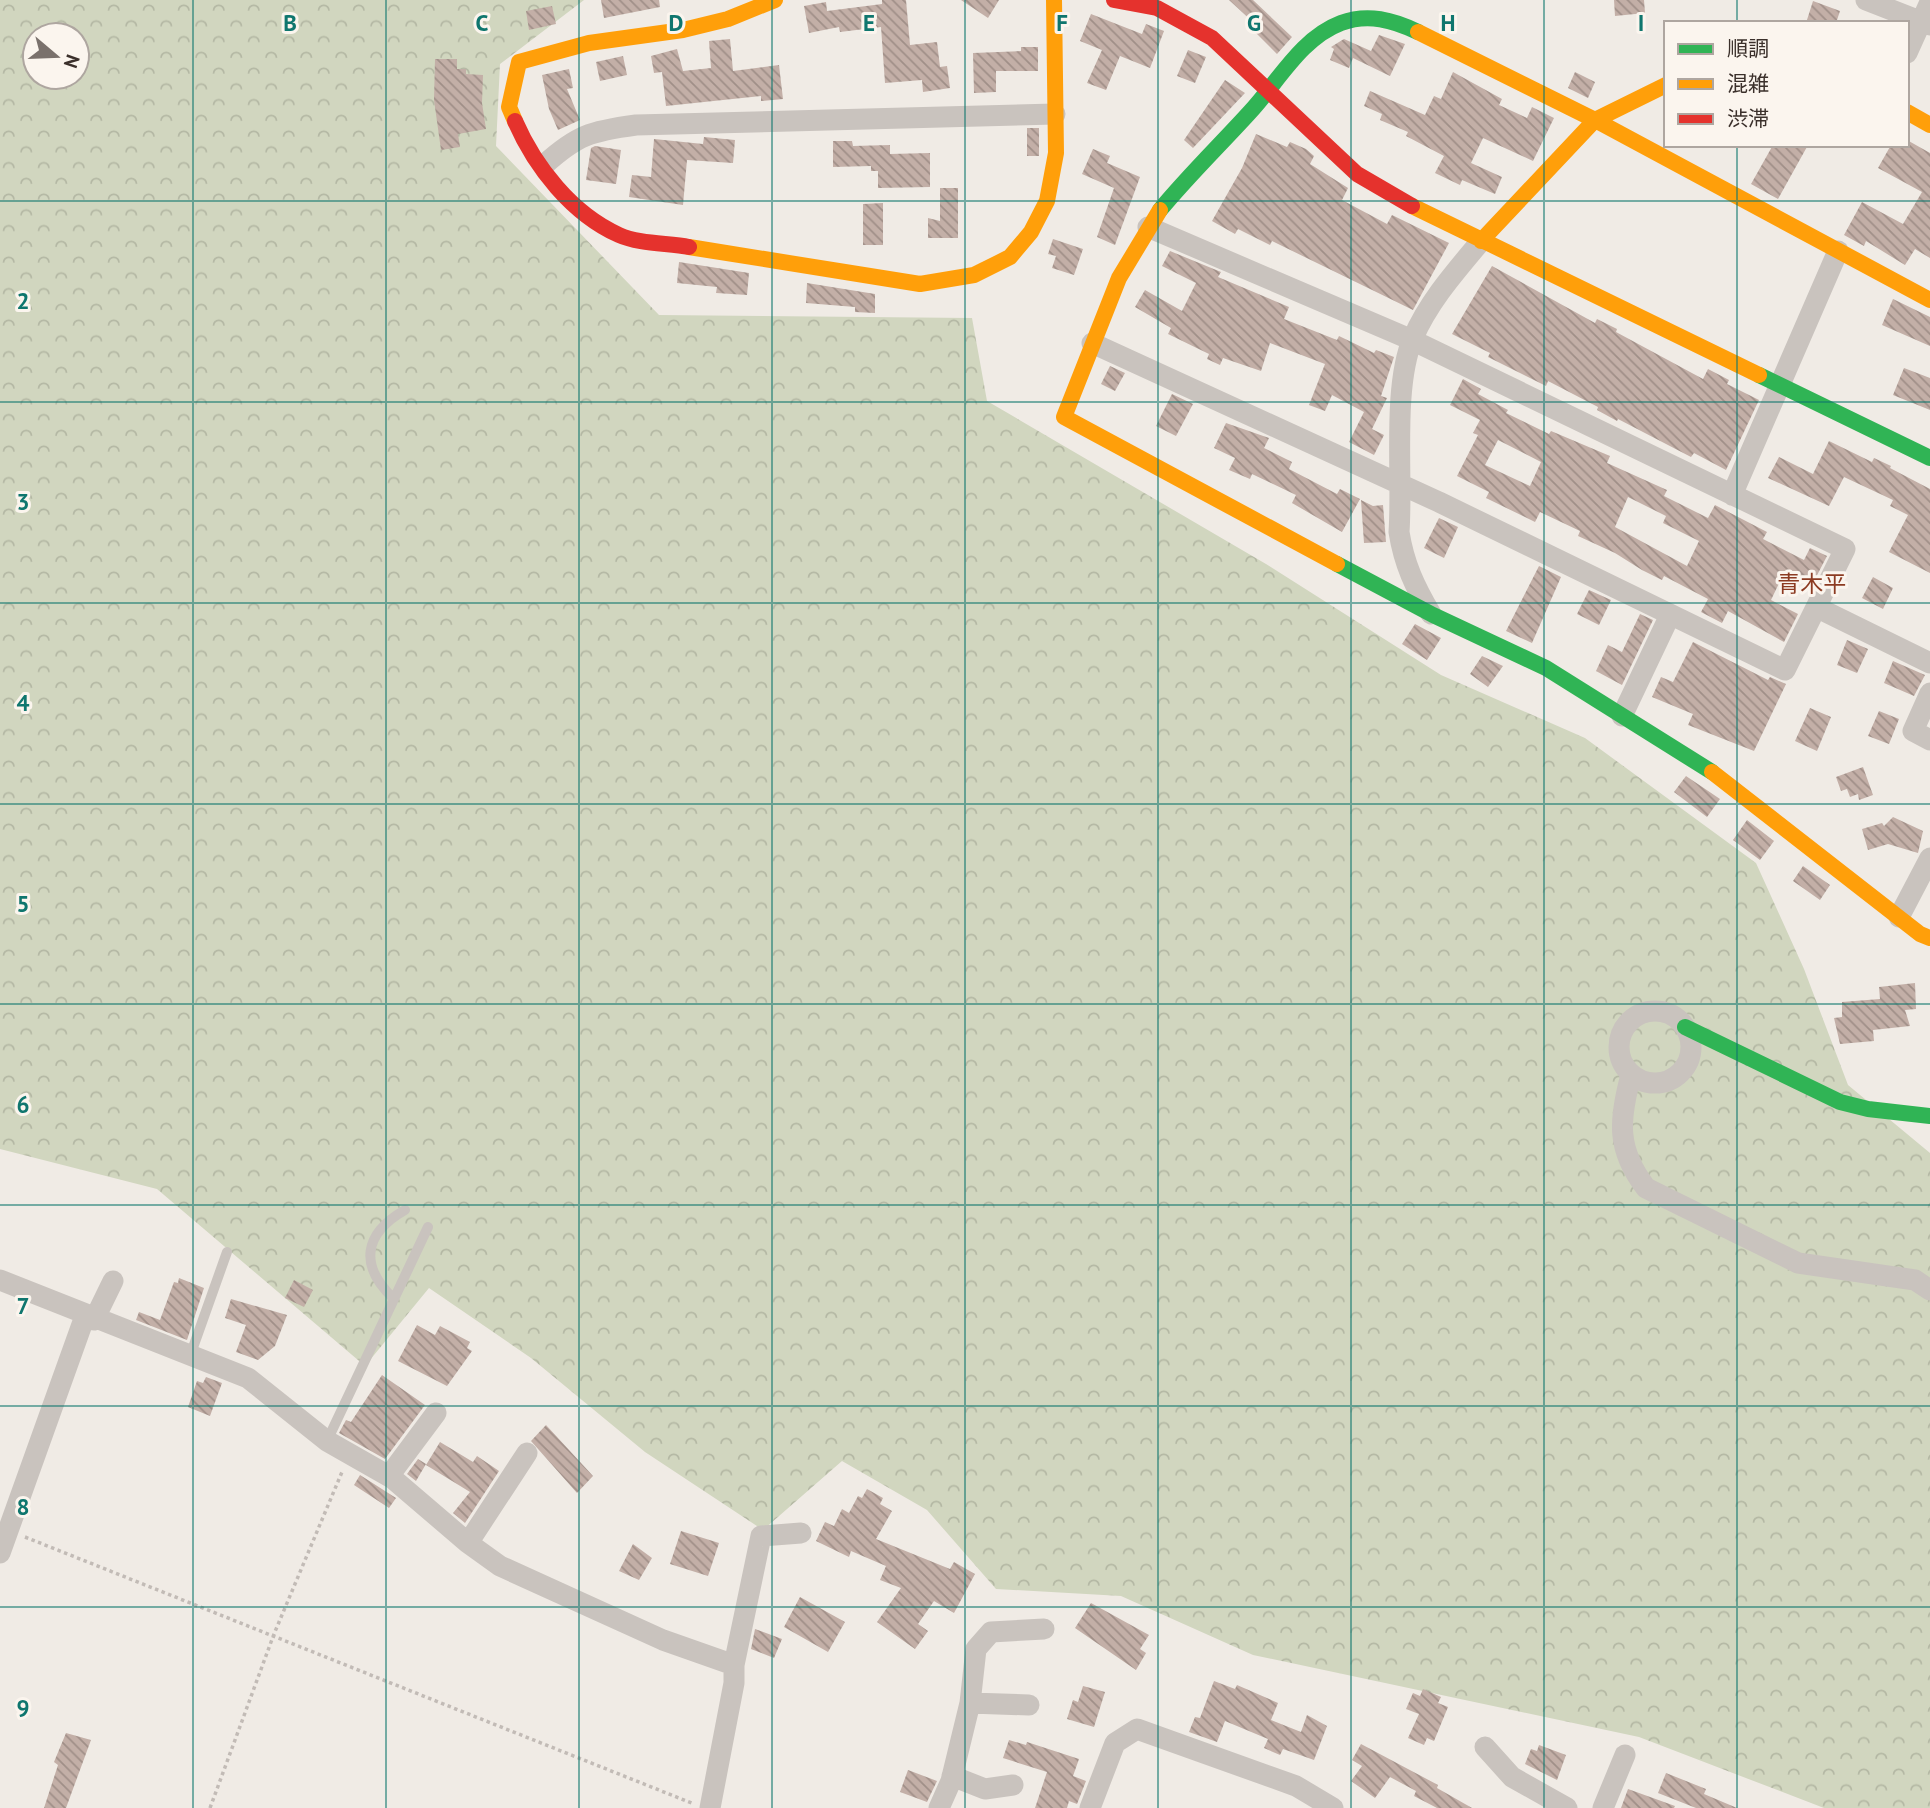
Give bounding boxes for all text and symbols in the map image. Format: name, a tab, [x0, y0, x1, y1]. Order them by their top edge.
text: B	[283, 8, 297, 37]
text: C	[476, 8, 489, 37]
text: D	[669, 8, 683, 37]
text: E	[863, 8, 875, 37]
text: F	[1056, 8, 1068, 37]
text: G	[1247, 8, 1261, 37]
text: H	[1441, 8, 1455, 37]
text: I	[1638, 8, 1644, 37]
north arrow	[21, 21, 91, 91]
legend	[1664, 21, 1909, 147]
text: 順調	[1727, 35, 1769, 62]
text: N	[59, 52, 85, 71]
text: 混雑	[1727, 70, 1769, 97]
text: 渋滞	[1727, 105, 1769, 132]
text: 2	[16, 286, 30, 315]
text: 3	[16, 487, 30, 516]
district label: 青木平	[1778, 569, 1847, 598]
text: 4	[16, 688, 30, 717]
text: 5	[16, 889, 30, 918]
text: 6	[16, 1090, 30, 1119]
text: 7	[16, 1291, 30, 1320]
text: 8	[16, 1492, 30, 1521]
text: 9	[16, 1693, 30, 1722]

